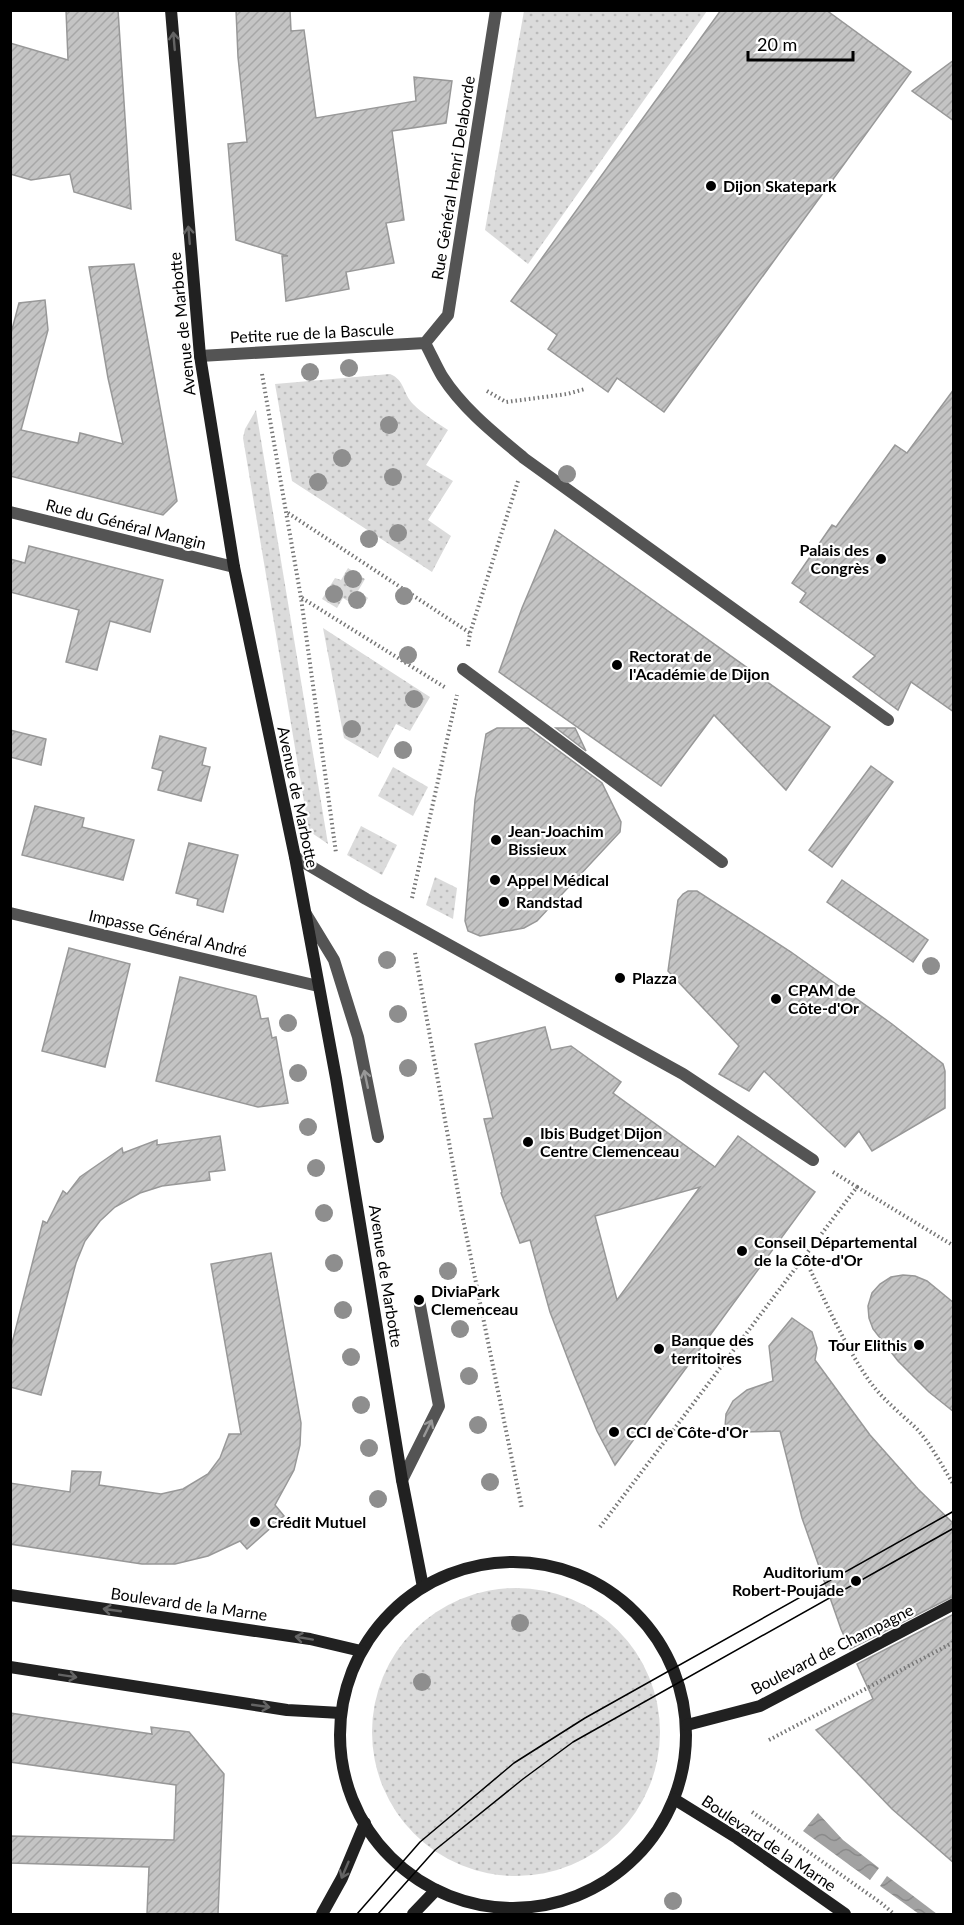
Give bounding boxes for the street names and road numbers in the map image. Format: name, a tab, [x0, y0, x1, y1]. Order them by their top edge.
street label: Rue Général Henri Delaborde	[427, 75, 478, 281]
street label: Avenue de Marbotte	[165, 251, 198, 397]
street label: Petite rue de la Bascule	[230, 319, 394, 346]
street label: Rue du Général Mangin	[44, 494, 208, 553]
street label: Avenue de Marbotte	[274, 724, 323, 869]
street label: Impasse Général André	[87, 905, 249, 960]
street label: Avenue de Marbotte	[366, 1203, 407, 1349]
street label: Boulevard de la Marne	[110, 1583, 269, 1624]
street label: Boulevard de Champagne	[747, 1599, 916, 1698]
street label: Boulevard de la Marne	[698, 1791, 840, 1895]

